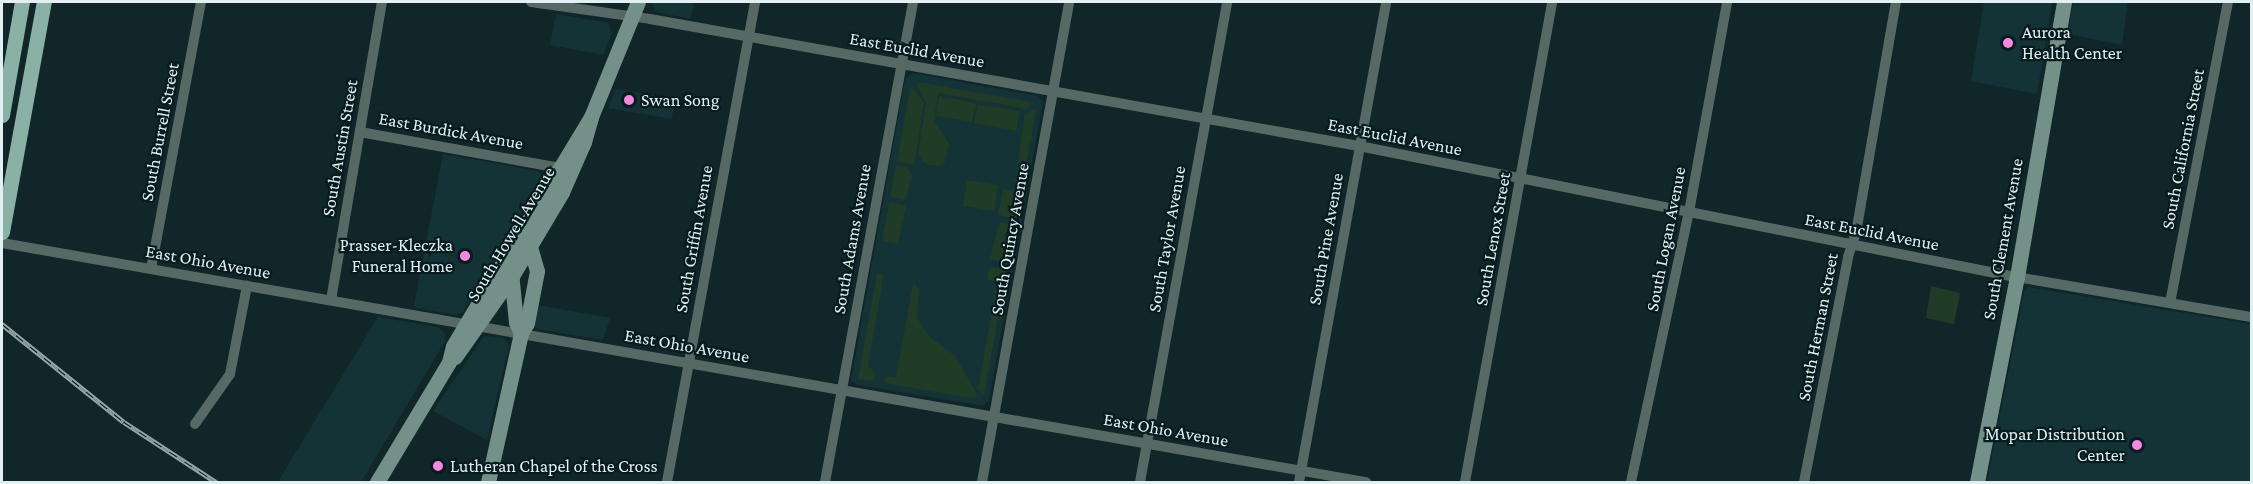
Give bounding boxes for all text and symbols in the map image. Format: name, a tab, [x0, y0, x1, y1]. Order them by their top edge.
place label: Aurora Health Center	[2022, 22, 2122, 64]
street label: East Euclid Avenue	[848, 28, 986, 72]
marker: Aurora Health Center	[1999, 34, 2017, 52]
street label: South Burrell Street	[136, 61, 184, 203]
street label: South California Street	[2157, 67, 2209, 231]
street label: South Austin Street	[317, 78, 363, 218]
place label: Swan Song	[641, 89, 719, 111]
marker: Swan Song	[622, 93, 636, 107]
street label: East Burdick Avenue	[377, 108, 525, 154]
street label: East Euclid Avenue	[1326, 113, 1464, 161]
street label: South Clement Avenue	[1978, 157, 2028, 321]
street label: South Quincy Avenue	[986, 161, 1034, 317]
street label: South Adams Avenue	[828, 162, 876, 316]
street label: South Howell Avenue	[462, 163, 560, 305]
street label: South Griffin Avenue	[670, 164, 718, 314]
street label: South Taylor Avenue	[1144, 164, 1190, 314]
street label: South Logan Avenue	[1641, 165, 1691, 313]
street label: South Pine Avenue	[1304, 171, 1348, 307]
street label: South Lenox Street	[1471, 171, 1515, 307]
street label: East Euclid Avenue	[1803, 208, 1941, 256]
place label: Prasser-Kleczka Funeral Home	[340, 235, 453, 278]
street label: East Ohio Avenue	[144, 240, 272, 284]
marker: Prasser-Kleczka Funeral Home	[458, 249, 472, 263]
street label: South Herman Street	[1793, 251, 1843, 403]
street label: East Ohio Avenue	[623, 324, 751, 368]
street label: East Ohio Avenue	[1102, 408, 1230, 452]
place label: Mopar Distribution Center	[1985, 424, 2125, 466]
marker: Mopar Distribution Center	[2130, 438, 2144, 452]
place label: Lutheran Chapel of the Cross	[450, 455, 658, 477]
marker: Lutheran Chapel of the Cross	[431, 459, 445, 473]

